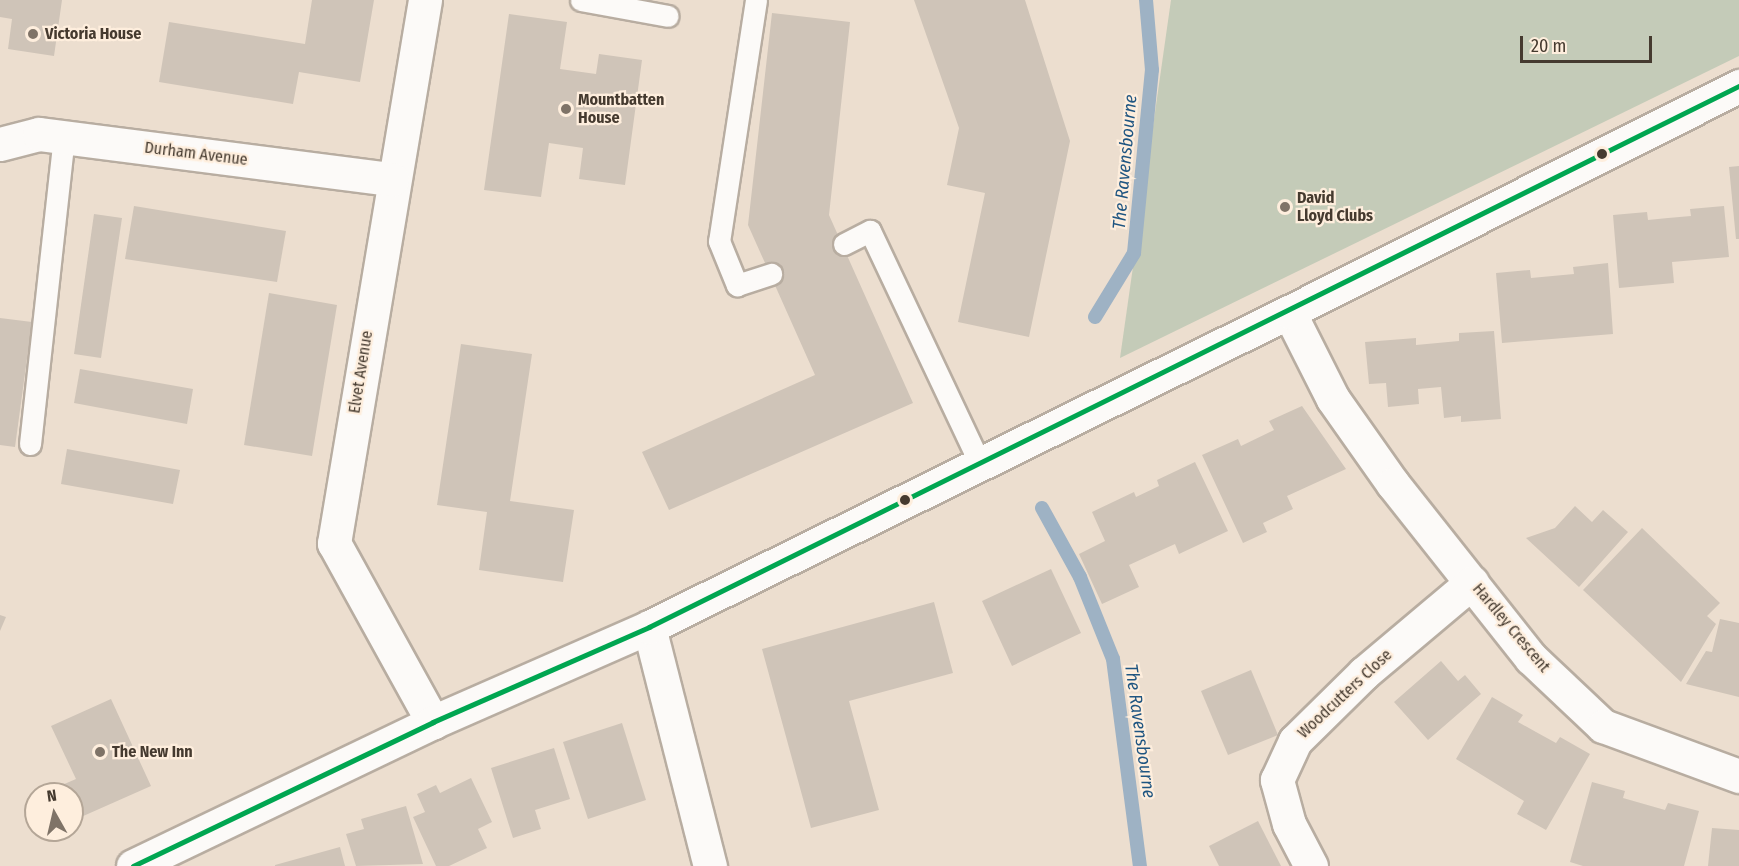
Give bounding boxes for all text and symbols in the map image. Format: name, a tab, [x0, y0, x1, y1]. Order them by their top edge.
place label: Victoria House	[45, 24, 141, 44]
scale bar	[1523, 24, 1655, 62]
marker: Victoria House	[26, 27, 40, 41]
text: 20 m	[1531, 35, 1566, 57]
place label: Mountbatten House	[578, 90, 664, 128]
water label: The Ravensbourne	[1108, 94, 1142, 230]
marker: Mountbatten House	[559, 102, 573, 116]
street label: Durham Avenue	[143, 138, 249, 170]
unlabelled marker	[1596, 148, 1608, 160]
place label: David Lloyd Clubs	[1297, 188, 1373, 226]
marker: David Lloyd Clubs	[1278, 200, 1292, 214]
street label: Elvet Avenue	[345, 329, 377, 415]
unlabelled marker	[899, 494, 911, 506]
street label: Hardley Crescent	[1468, 580, 1554, 676]
street label: Woodcutters Close	[1294, 645, 1396, 743]
water label: The Ravensbourne	[1120, 663, 1160, 799]
place label: The New Inn	[112, 742, 193, 762]
marker: The New Inn	[93, 745, 107, 759]
north arrow	[24, 782, 84, 842]
text: N	[46, 786, 58, 806]

